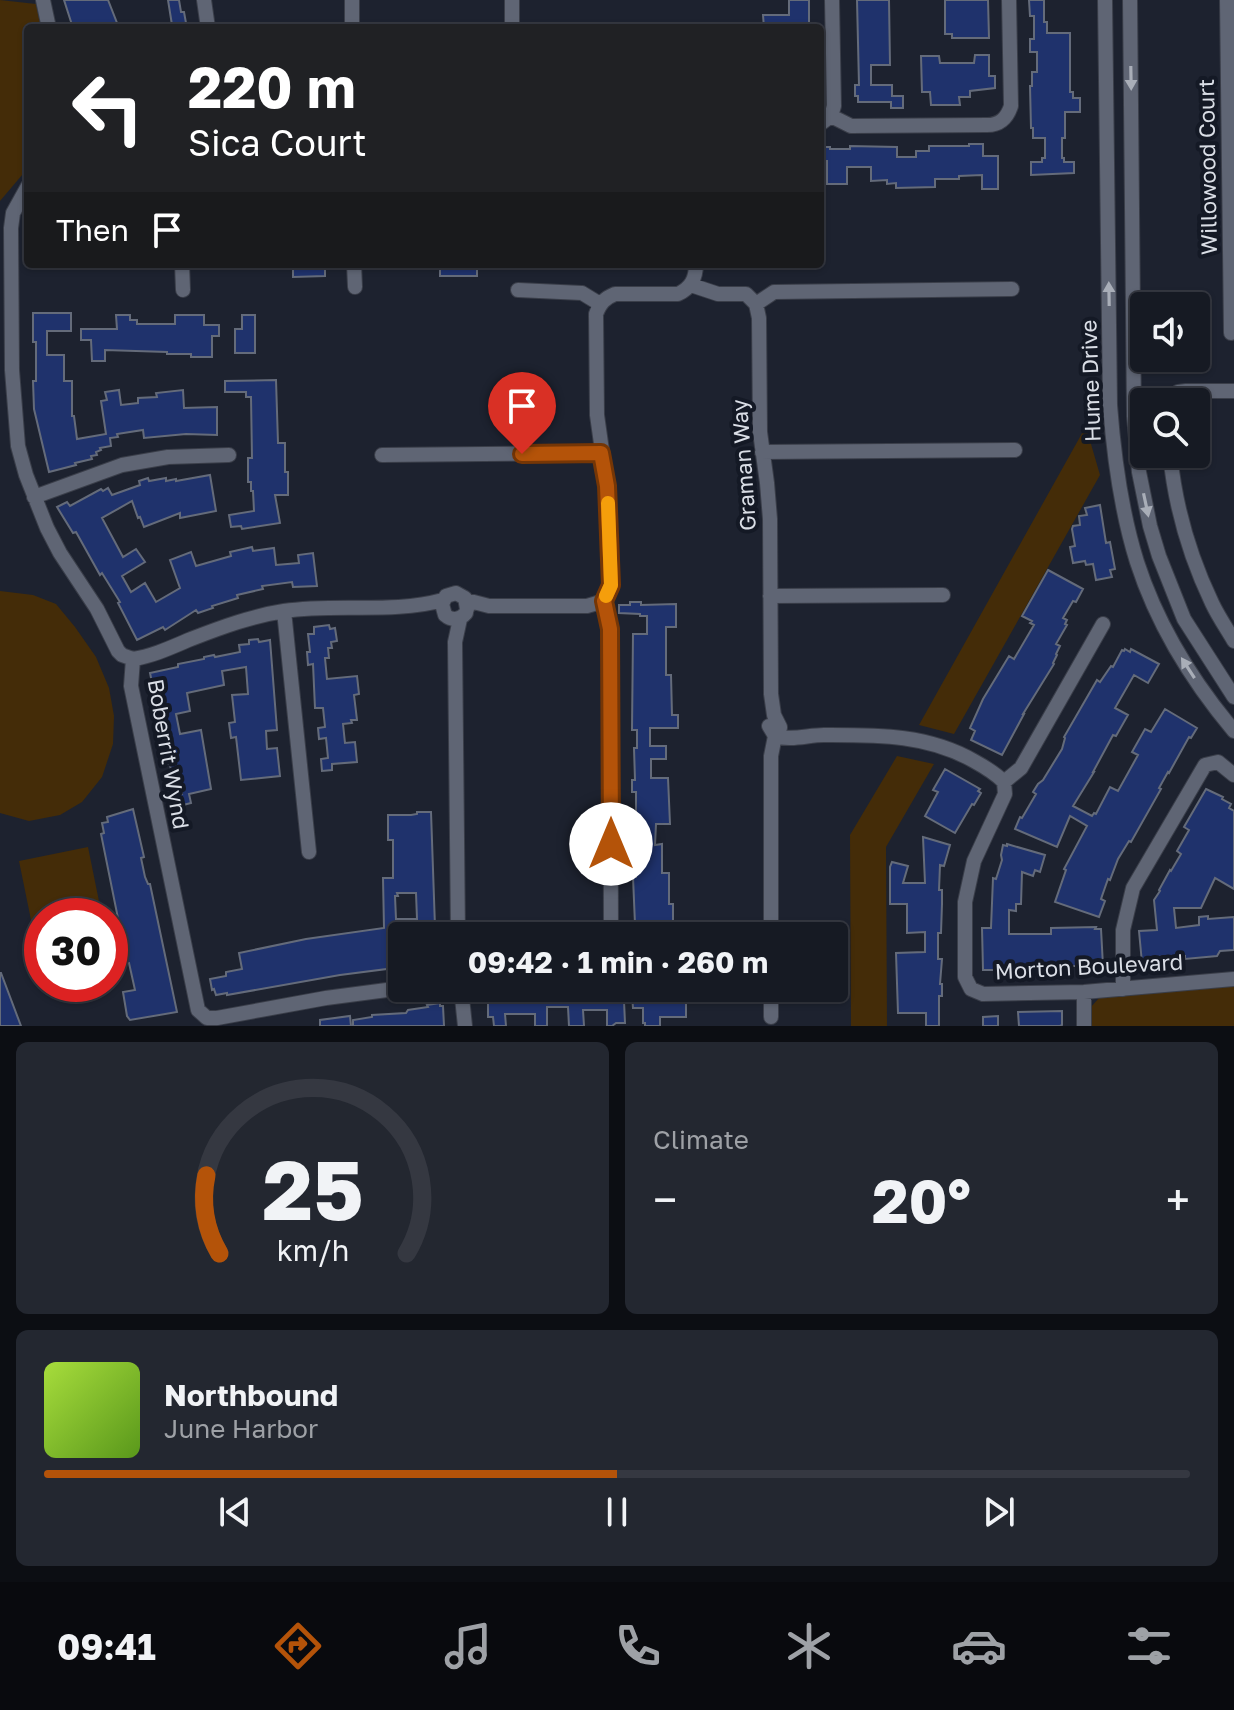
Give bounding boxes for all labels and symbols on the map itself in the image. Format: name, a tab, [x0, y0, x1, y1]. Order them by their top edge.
one-way arrow	[1124, 66, 1137, 91]
street label: Willowood Court	[1192, 79, 1222, 255]
one-way arrow	[1103, 281, 1115, 306]
street label: Hume Drive	[1074, 319, 1106, 443]
pin	[488, 372, 556, 454]
street label: Graman Way	[725, 398, 761, 532]
one-way arrow	[1140, 493, 1153, 518]
one-way arrow	[1181, 657, 1196, 679]
street label: Boberrit Wynd	[142, 677, 196, 831]
position arrow	[569, 802, 653, 886]
speed limit sign: 30	[24, 898, 128, 1002]
street label: Morton Boulevard	[994, 948, 1184, 984]

